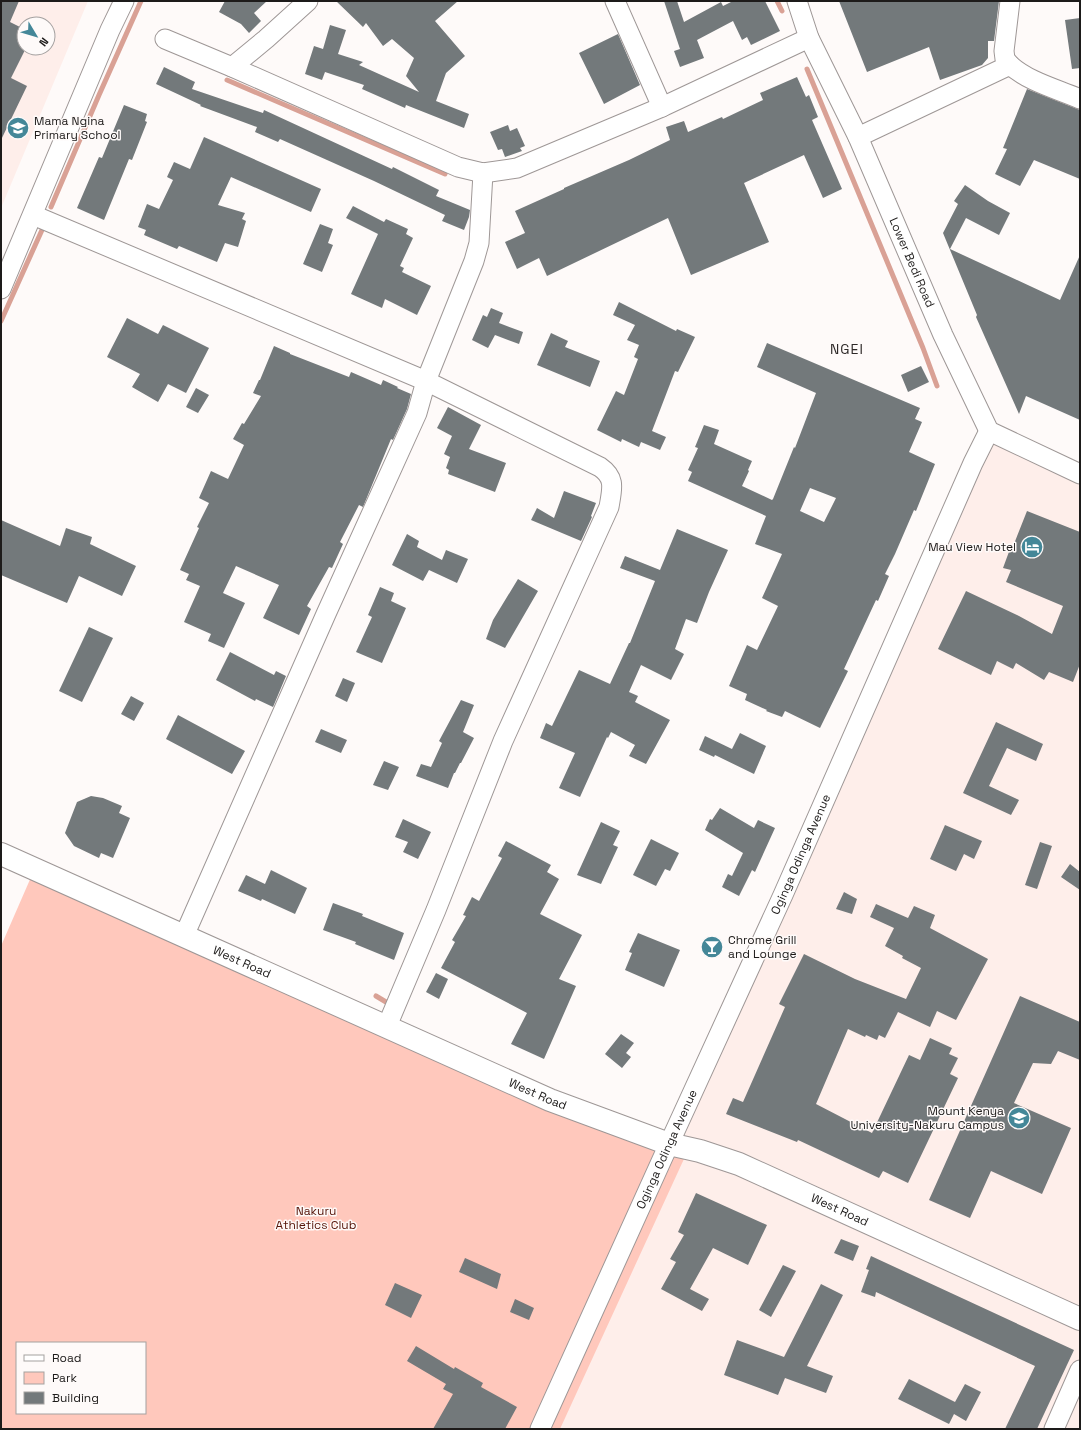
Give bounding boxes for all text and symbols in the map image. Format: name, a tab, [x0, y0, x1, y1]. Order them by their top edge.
north arrow	[16, 16, 56, 56]
text: N	[36, 35, 52, 49]
place label: Mama Ngina Primary School	[34, 113, 121, 143]
school or university icon: Mama Ngina Primary School	[5, 115, 31, 141]
street label: Lower Bedi Road	[886, 215, 938, 310]
district label: NGEI	[830, 340, 864, 358]
hotel icon: Mau View Hotel	[1019, 534, 1045, 560]
place label: Mau View Hotel	[928, 539, 1016, 555]
street label: Oginga Odinga Avenue	[767, 792, 834, 917]
place label: Chrome Grill and Lounge	[728, 932, 797, 962]
bar icon: Chrome Grill and Lounge	[699, 934, 725, 960]
street label: West Road	[210, 942, 273, 982]
street label: West Road	[506, 1075, 569, 1113]
street label: Oginga Odinga Avenue	[633, 1087, 701, 1212]
place label: Mount Kenya University-Nakuru Campus	[850, 1103, 1004, 1133]
school or university icon: Mount Kenya University-Nakuru Campus	[1006, 1105, 1032, 1131]
street label: West Road	[808, 1190, 871, 1230]
park label: Nakuru Athletics Club	[276, 1203, 357, 1233]
legend	[16, 1342, 146, 1414]
text: Road	[52, 1350, 81, 1366]
text: Park	[52, 1370, 77, 1386]
text: Building	[52, 1390, 99, 1406]

